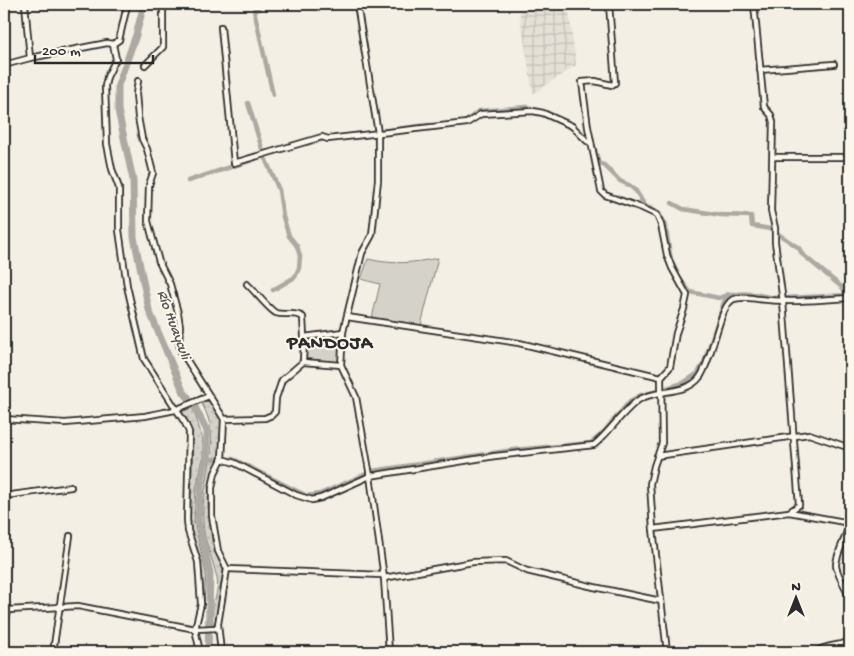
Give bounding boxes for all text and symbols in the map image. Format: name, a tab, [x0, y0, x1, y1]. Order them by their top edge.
scale bar	[35, 32, 152, 64]
text: 200 m	[42, 43, 81, 61]
water label: Río Huayculi	[152, 288, 194, 364]
district label: PANDOJA	[286, 333, 374, 356]
north arrow	[772, 574, 822, 624]
text: N	[791, 579, 801, 596]

